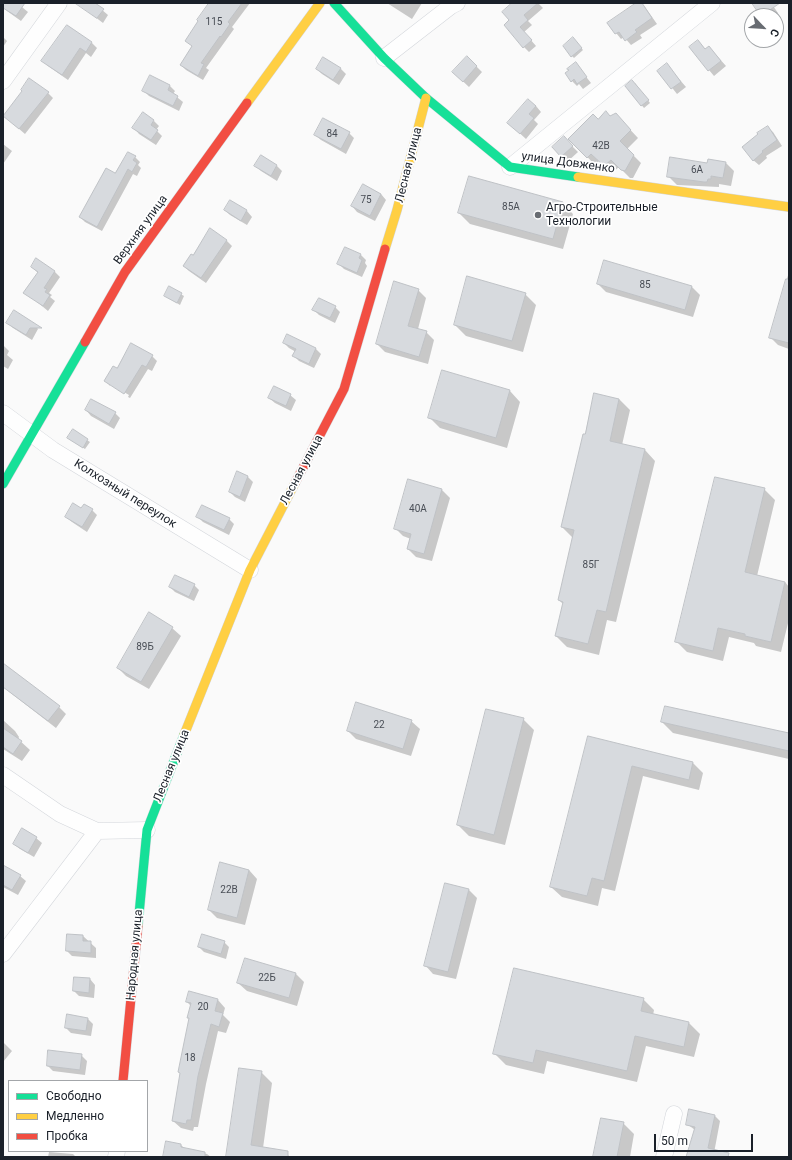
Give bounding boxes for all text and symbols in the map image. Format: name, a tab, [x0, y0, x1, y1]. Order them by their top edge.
north arrow	[744, 8, 784, 48]
house number: 115	[206, 16, 222, 28]
text: С	[767, 27, 782, 39]
street label: Лесная улица	[393, 126, 425, 204]
house number: 84	[326, 128, 338, 140]
house number: 42В	[592, 140, 610, 152]
street label: улица Довженко	[520, 149, 616, 177]
house number: 6А	[691, 164, 703, 176]
street label: Верхняя улица	[111, 192, 171, 268]
house number: 75	[360, 194, 372, 206]
house number: 85А	[502, 201, 520, 213]
place label: Агро-Строительные Технологии	[546, 201, 658, 229]
marker: Агро-Строительные Технологии	[533, 210, 543, 220]
house number: 85	[639, 279, 651, 291]
street label: Лесная улица	[278, 433, 326, 507]
street label: Колхозный переулок	[71, 457, 179, 531]
house number: 40А	[409, 503, 427, 515]
house number: 85Г	[583, 559, 599, 571]
house number: 89Б	[136, 641, 154, 653]
house number: 22	[373, 719, 385, 731]
street label: Лесная улица	[151, 728, 193, 804]
house number: 22В	[220, 884, 238, 896]
street label: Народная улица	[124, 909, 146, 1001]
house number: 22Б	[258, 972, 276, 984]
house number: 20	[197, 1001, 209, 1013]
house number: 18	[184, 1052, 196, 1064]
legend	[8, 1080, 148, 1152]
text: Свободно	[46, 1089, 102, 1103]
text: Медленно	[46, 1109, 104, 1123]
scale bar	[656, 1126, 755, 1152]
text: Пробка	[46, 1129, 88, 1143]
text: 50 m	[661, 1134, 688, 1148]

